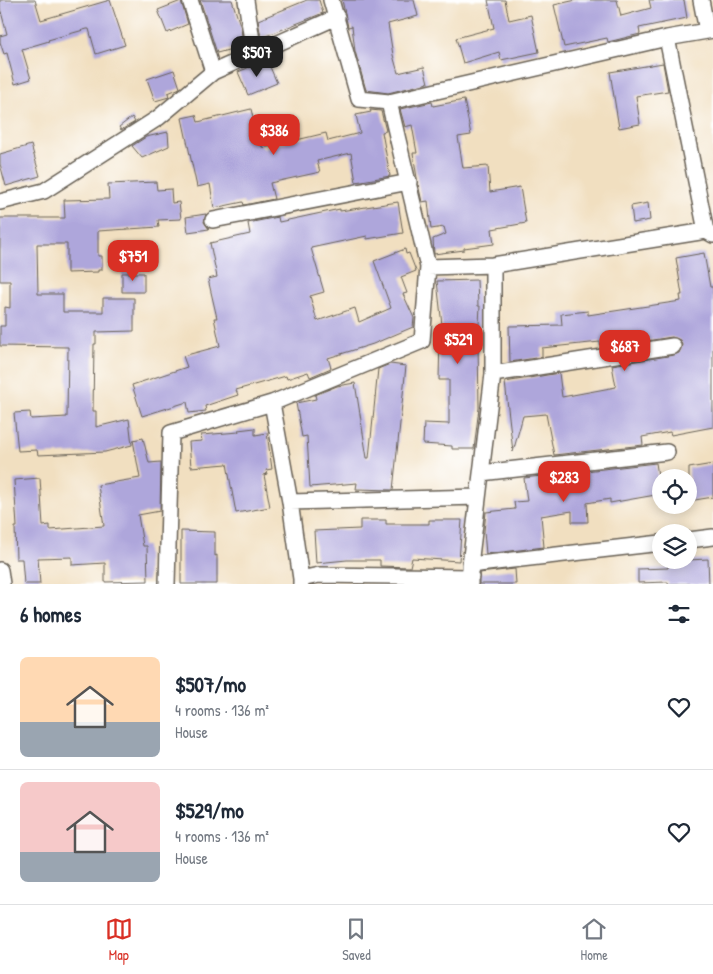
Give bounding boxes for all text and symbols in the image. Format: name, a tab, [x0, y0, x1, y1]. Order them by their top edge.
pin: $507	[227, 36, 287, 78]
text: $507	[242, 41, 272, 63]
pin: $386	[244, 114, 304, 156]
text: $386	[260, 119, 288, 141]
pin: $751	[103, 240, 163, 282]
text: $751	[119, 245, 147, 267]
pin: $529	[428, 322, 488, 365]
text: $529	[444, 328, 472, 350]
pin: $687	[595, 330, 655, 372]
text: $687	[610, 335, 640, 357]
pin: $283	[534, 460, 594, 503]
text: $283	[549, 466, 579, 488]
map controls	[652, 469, 697, 569]
button: locate	[652, 469, 697, 514]
button: layers	[652, 524, 697, 569]
text: 6 homes	[20, 600, 81, 629]
icon: filters	[665, 600, 693, 628]
text: $507/mo	[175, 670, 246, 699]
icon: home	[60, 677, 120, 737]
icon: heart	[665, 693, 693, 721]
text: 4 rooms · 136 m²	[175, 699, 269, 721]
text: House	[175, 721, 208, 743]
text: $529/mo	[175, 796, 244, 825]
icon: home	[60, 802, 120, 862]
icon: heart	[665, 818, 693, 846]
text: 4 rooms · 136 m²	[175, 825, 269, 847]
text: House	[175, 847, 208, 869]
tab: Map	[105, 915, 133, 964]
tab: Saved	[342, 915, 371, 964]
tab: Home	[580, 915, 608, 964]

